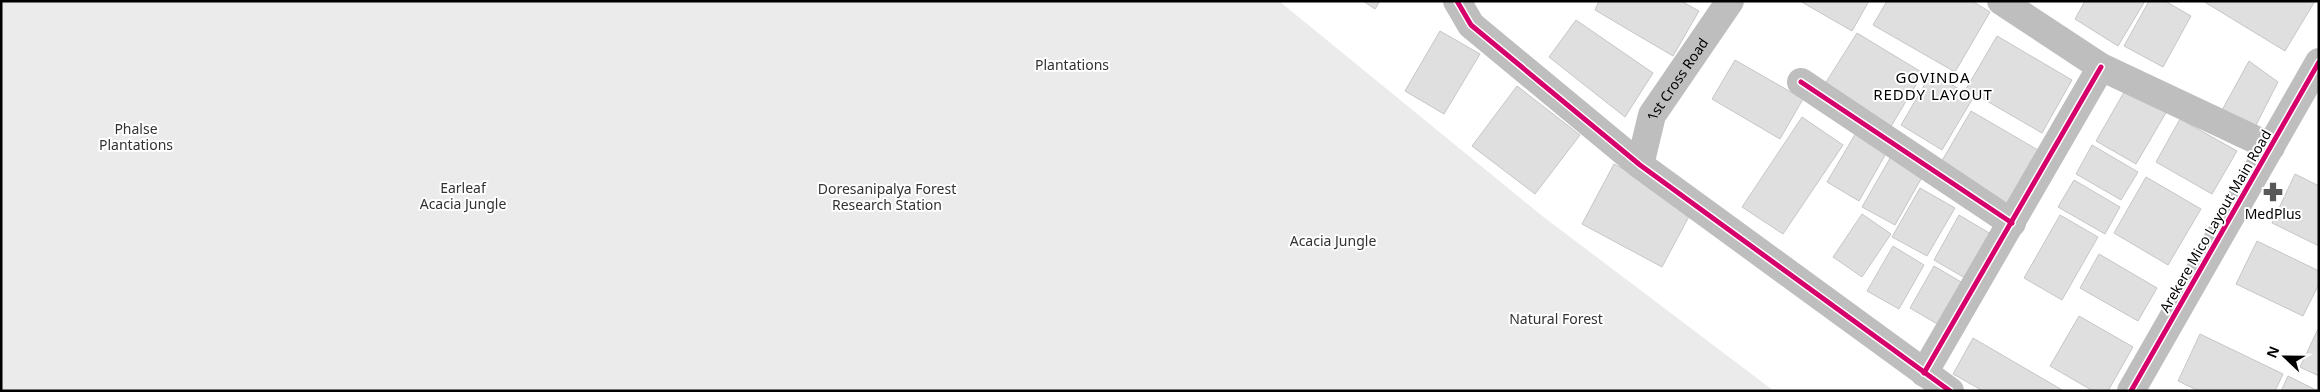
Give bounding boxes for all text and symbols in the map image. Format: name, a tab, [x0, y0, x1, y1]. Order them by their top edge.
street label: 1st Cross Road	[1642, 34, 1712, 122]
park label: Plantations	[1035, 55, 1109, 74]
district label: GOVINDA REDDY LAYOUT	[1873, 67, 1993, 104]
park label: Phalse Plantations	[99, 119, 173, 154]
street label: Arekere Mico Layout Main Road	[2155, 126, 2275, 316]
park label: Earleaf Acacia Jungle	[420, 178, 506, 213]
park label: Doresanipalya Forest Research Station	[818, 179, 956, 214]
pharmacy icon: MedPlus	[2262, 181, 2284, 203]
place label: MedPlus	[2245, 204, 2302, 223]
park label: Acacia Jungle	[1290, 231, 1376, 250]
park label: Natural Forest	[1509, 309, 1603, 328]
north arrow	[2260, 332, 2310, 382]
text: N	[2262, 343, 2283, 361]

